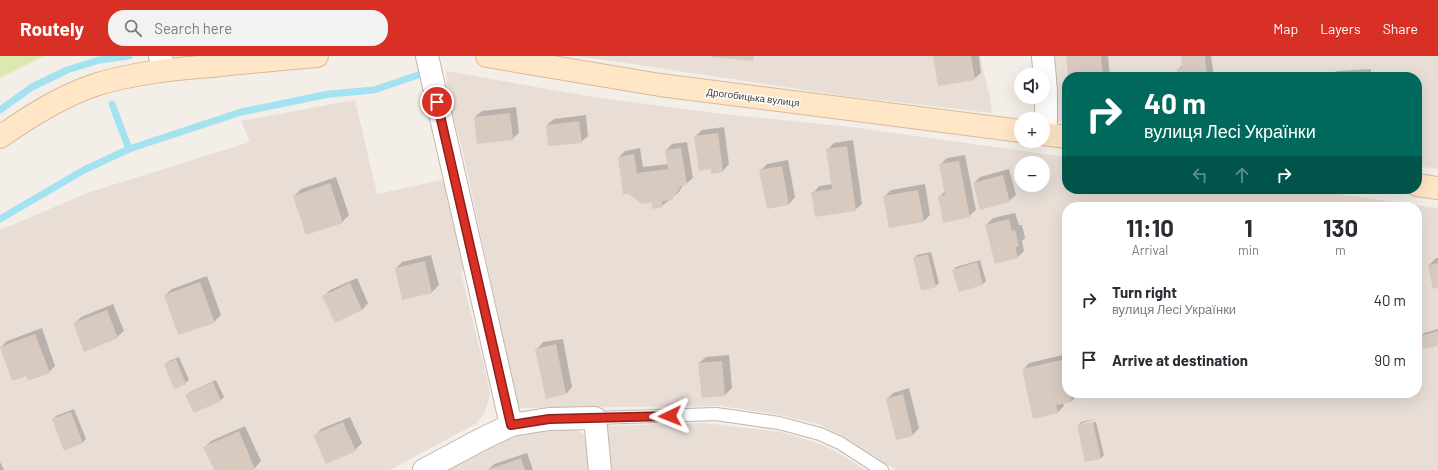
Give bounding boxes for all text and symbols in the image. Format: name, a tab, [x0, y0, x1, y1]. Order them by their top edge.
search box	[108, 10, 388, 46]
text: Routely	[20, 17, 84, 40]
icon: search	[122, 17, 144, 39]
text: Search here	[154, 19, 232, 37]
text: Map	[1273, 20, 1298, 37]
text: Layers	[1320, 20, 1361, 37]
text: Share	[1383, 20, 1418, 37]
map controls	[1014, 68, 1050, 192]
button: sound	[1014, 68, 1050, 104]
pin	[420, 85, 454, 119]
street label: Дрогобицька вулиця	[706, 85, 800, 109]
text: 40 m	[1144, 86, 1206, 120]
icon: right	[1078, 88, 1130, 140]
icon: arrive	[426, 91, 448, 113]
button: +	[1014, 112, 1050, 148]
text: вулиця Лесі Українки	[1144, 120, 1316, 142]
button: −	[1014, 156, 1050, 192]
icon: left	[1189, 164, 1211, 186]
icon: ahead	[1231, 164, 1253, 186]
icon: right	[1273, 164, 1295, 186]
text: 11:10	[1126, 213, 1174, 242]
text: 1	[1244, 213, 1253, 242]
text: 130	[1323, 213, 1358, 242]
text: Arrival	[1132, 242, 1168, 258]
text: min	[1238, 242, 1259, 258]
text: m	[1335, 242, 1346, 258]
text: Turn right	[1112, 283, 1177, 301]
icon: right	[1078, 289, 1100, 311]
text: 40 m	[1374, 291, 1406, 309]
text: вулиця Лесі Українки	[1112, 301, 1236, 317]
icon: arrive	[1078, 349, 1100, 371]
text: Arrive at destination	[1112, 351, 1248, 369]
text: 90 m	[1374, 351, 1406, 369]
position arrow	[649, 395, 691, 437]

